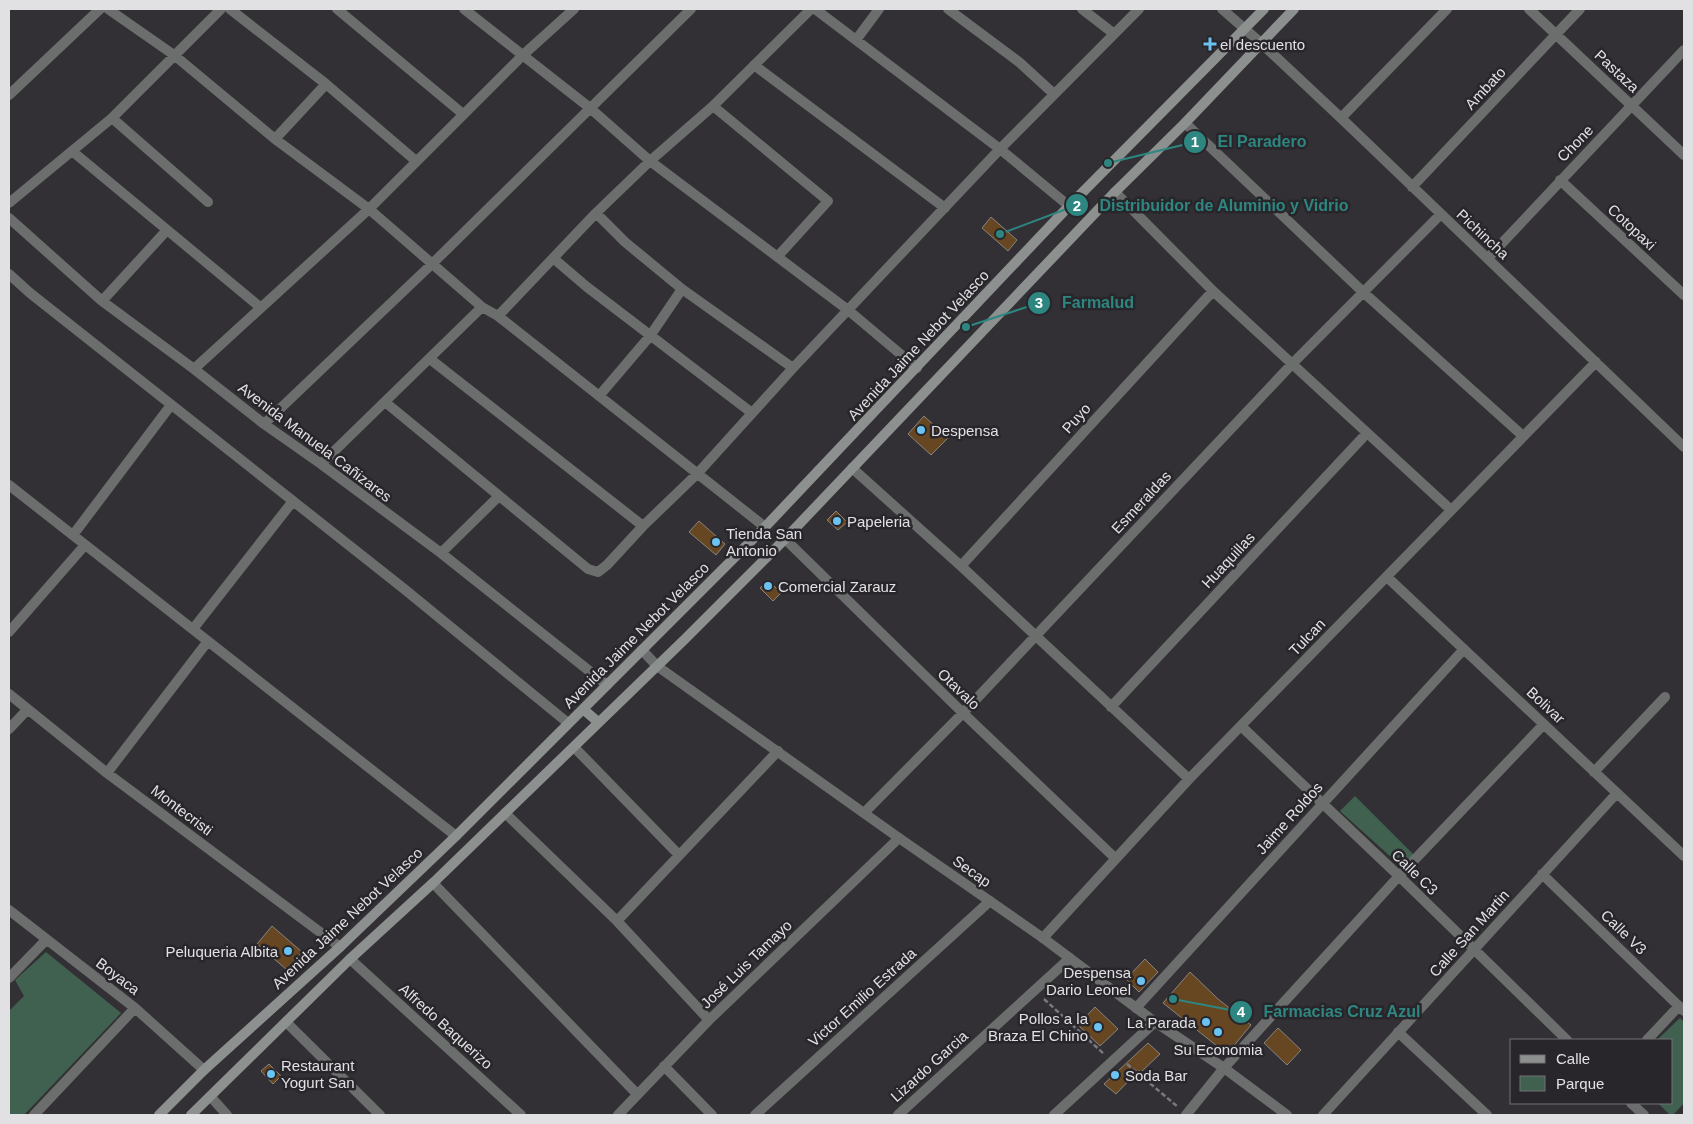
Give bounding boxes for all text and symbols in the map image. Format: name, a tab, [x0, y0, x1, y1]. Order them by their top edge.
place label: el descuento	[1220, 36, 1305, 53]
marker: el descuento	[1204, 38, 1216, 50]
street label: Pastaza	[1591, 46, 1643, 96]
street label: Ambato	[1461, 63, 1509, 113]
street label: Chone	[1554, 121, 1596, 165]
callout: El Paradero	[1182, 126, 1316, 157]
text: 1	[1191, 133, 1199, 150]
text: El Paradero	[1218, 133, 1307, 150]
callout: Distribuidor de Aluminio y Vidrio	[1064, 190, 1359, 221]
text: 2	[1073, 197, 1081, 214]
text: Distribuidor de Aluminio y Vidrio	[1100, 197, 1349, 214]
street label: Cotopaxi	[1605, 201, 1659, 253]
street label: Pichincha	[1453, 206, 1513, 263]
street label: Avenida Jaime Nebot Velasco	[844, 266, 992, 424]
callout: Farmalud	[1027, 287, 1144, 318]
text: 3	[1035, 294, 1043, 311]
text: Farmalud	[1062, 294, 1134, 311]
street label: Avenida Manuela Cañizares	[235, 379, 395, 505]
street label: Puyo	[1058, 400, 1094, 436]
place label: Despensa	[931, 422, 999, 439]
marker: Despensa	[915, 424, 927, 436]
street label: Esmeraldas	[1108, 467, 1174, 537]
place label: Papeleria	[847, 513, 911, 530]
marker: Papeleria	[831, 515, 843, 527]
place label: Tienda San Antonio	[726, 525, 802, 559]
street label: Huaquillas	[1198, 529, 1258, 591]
marker: Tienda San Antonio	[710, 536, 722, 548]
street label: Avenida Jaime Nebot Velasco	[560, 559, 712, 711]
place label: Comercial Zarauz	[778, 578, 896, 595]
marker: Comercial Zarauz	[762, 580, 774, 592]
street label: Tulcan	[1285, 615, 1329, 659]
street label: Otavalo	[934, 665, 984, 713]
street label: Bolivar	[1523, 683, 1569, 727]
street label: Jaime Roldos	[1252, 779, 1326, 857]
street label: Montecristi	[148, 781, 216, 839]
street label: Avenida Jaime Nebot Velasco	[268, 844, 426, 992]
street label: Calle C3	[1388, 846, 1442, 898]
street label: Secap	[950, 852, 994, 890]
street label: Calle San Martin	[1426, 886, 1512, 980]
street label: Calle V3	[1598, 906, 1650, 958]
street label: José Luis Tamayo	[697, 916, 795, 1012]
place label: Peluqueria Albita	[165, 943, 279, 960]
street label: Victor Emilio Estrada	[805, 944, 920, 1050]
marker: Peluqueria Albita	[282, 945, 294, 957]
street label: Boyaca	[93, 954, 144, 998]
place label: Despensa Dario Leonel	[1046, 964, 1132, 998]
marker: Despensa Dario Leonel	[1135, 975, 1147, 987]
street label: Alfredo Baquerizo	[396, 980, 496, 1072]
callout: Farmacias Cruz Azul	[1228, 996, 1430, 1027]
text: 4	[1237, 1003, 1246, 1020]
text: Farmacias Cruz Azul	[1264, 1003, 1420, 1020]
place label: Pollos a la Braza El Chino	[988, 1010, 1089, 1044]
place label: La Parada	[1127, 1014, 1197, 1031]
marker: La Parada	[1200, 1016, 1212, 1028]
marker: Pollos a la Braza El Chino	[1092, 1021, 1104, 1033]
marker: Su Economia	[1212, 1026, 1224, 1038]
street label: Lizardo Garcia	[887, 1027, 971, 1105]
legend	[1510, 1039, 1673, 1104]
place label: Su Economia	[1173, 1041, 1263, 1058]
text: Calle	[1556, 1050, 1590, 1067]
place label: Restaurant Yogurt San	[281, 1057, 355, 1091]
place label: Soda Bar	[1125, 1067, 1188, 1084]
marker: Restaurant Yogurt San	[265, 1068, 277, 1080]
marker: Soda Bar	[1109, 1069, 1121, 1081]
text: Parque	[1556, 1075, 1604, 1092]

